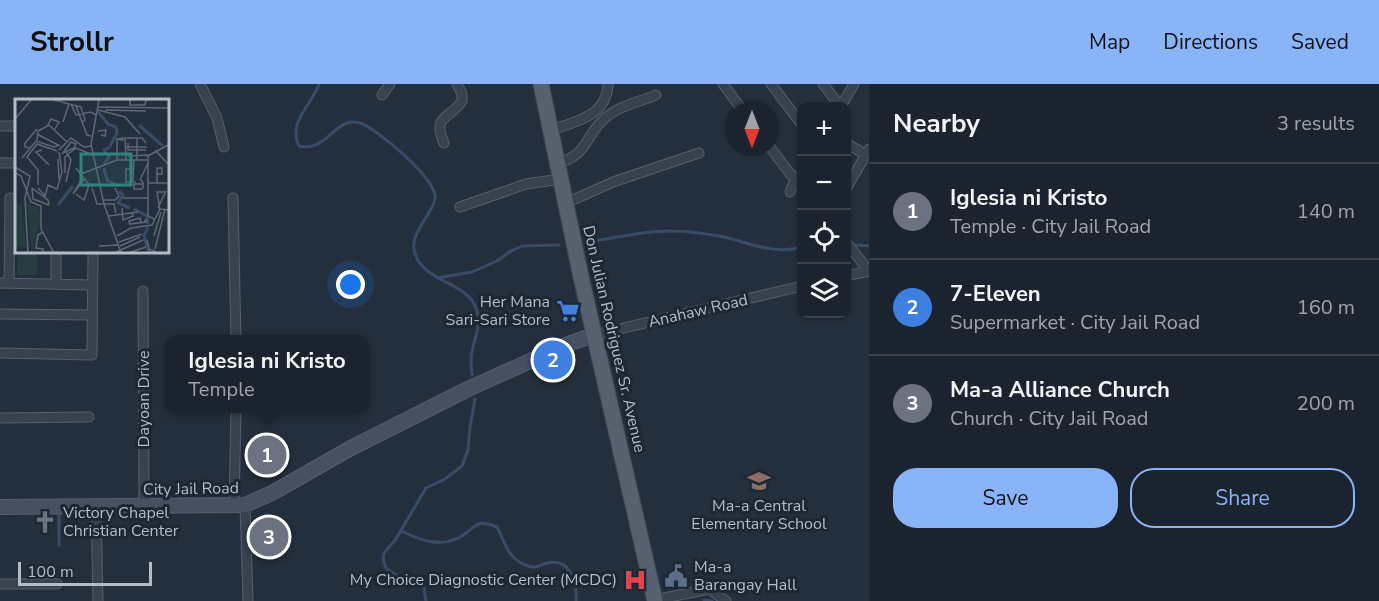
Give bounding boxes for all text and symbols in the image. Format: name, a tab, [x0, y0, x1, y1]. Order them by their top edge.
text: Strollr	[30, 23, 114, 61]
text: Map	[1089, 28, 1130, 56]
text: Directions	[1163, 28, 1258, 56]
text: Saved	[1291, 28, 1349, 56]
inset map	[15, 99, 170, 254]
north arrow	[725, 102, 779, 156]
map controls	[797, 102, 851, 318]
button: +	[797, 102, 851, 156]
text: Nearby	[893, 106, 980, 141]
text: 3 results	[1277, 110, 1355, 137]
button: −	[797, 156, 851, 210]
text: Iglesia ni Kristo	[950, 183, 1108, 213]
text: 1	[907, 198, 919, 225]
text: 140 m	[1297, 198, 1355, 225]
button: locate	[797, 210, 851, 264]
text: Temple · City Jail Road	[950, 213, 1151, 240]
street label: Don Julian Rodriguez Sr. Avenue	[577, 223, 651, 455]
button: layers	[797, 264, 851, 318]
your location	[336, 270, 365, 299]
text: 7-Eleven	[950, 279, 1041, 309]
street label: Anahaw Road	[646, 289, 750, 333]
place label: Her Mana Sari-Sari Store	[446, 291, 550, 331]
text: 2	[907, 294, 919, 321]
text: 160 m	[1297, 294, 1355, 321]
supermarket icon: Her Mana Sari-Sari Store	[555, 298, 581, 324]
text: Supermarket · City Jail Road	[950, 309, 1200, 336]
popup	[165, 335, 369, 413]
pin: 2	[534, 338, 572, 382]
text: Iglesia ni Kristo	[188, 346, 346, 376]
street label: Dayoan Drive	[133, 351, 155, 447]
text: Ma-a Alliance Church	[950, 375, 1170, 405]
text: Temple	[188, 376, 255, 403]
text: 3	[907, 390, 919, 417]
text: 200 m	[1297, 390, 1355, 417]
text: Church · City Jail Road	[950, 405, 1149, 432]
pin: 1	[248, 432, 286, 478]
school or university icon: Ma-a Central Elementary School	[746, 468, 772, 494]
button: Save	[893, 468, 1118, 528]
button: Share	[1130, 468, 1355, 528]
street label: City Jail Road	[143, 477, 239, 501]
place label: Ma-a Central Elementary School	[691, 495, 827, 535]
place label: Victory Chapel Christian Center	[62, 502, 179, 542]
church icon: Victory Chapel Christian Center	[32, 509, 58, 535]
pin: 3	[250, 514, 288, 560]
place label: Ma-a Barangay Hall	[694, 556, 797, 596]
scale bar	[18, 559, 152, 586]
text: 100 m	[27, 561, 74, 583]
public building icon: Ma-a Barangay Hall	[663, 563, 689, 589]
hospital icon: My Choice Diagnostic Center (MCDC)	[622, 567, 648, 593]
place label: My Choice Diagnostic Center (MCDC)	[350, 569, 617, 591]

